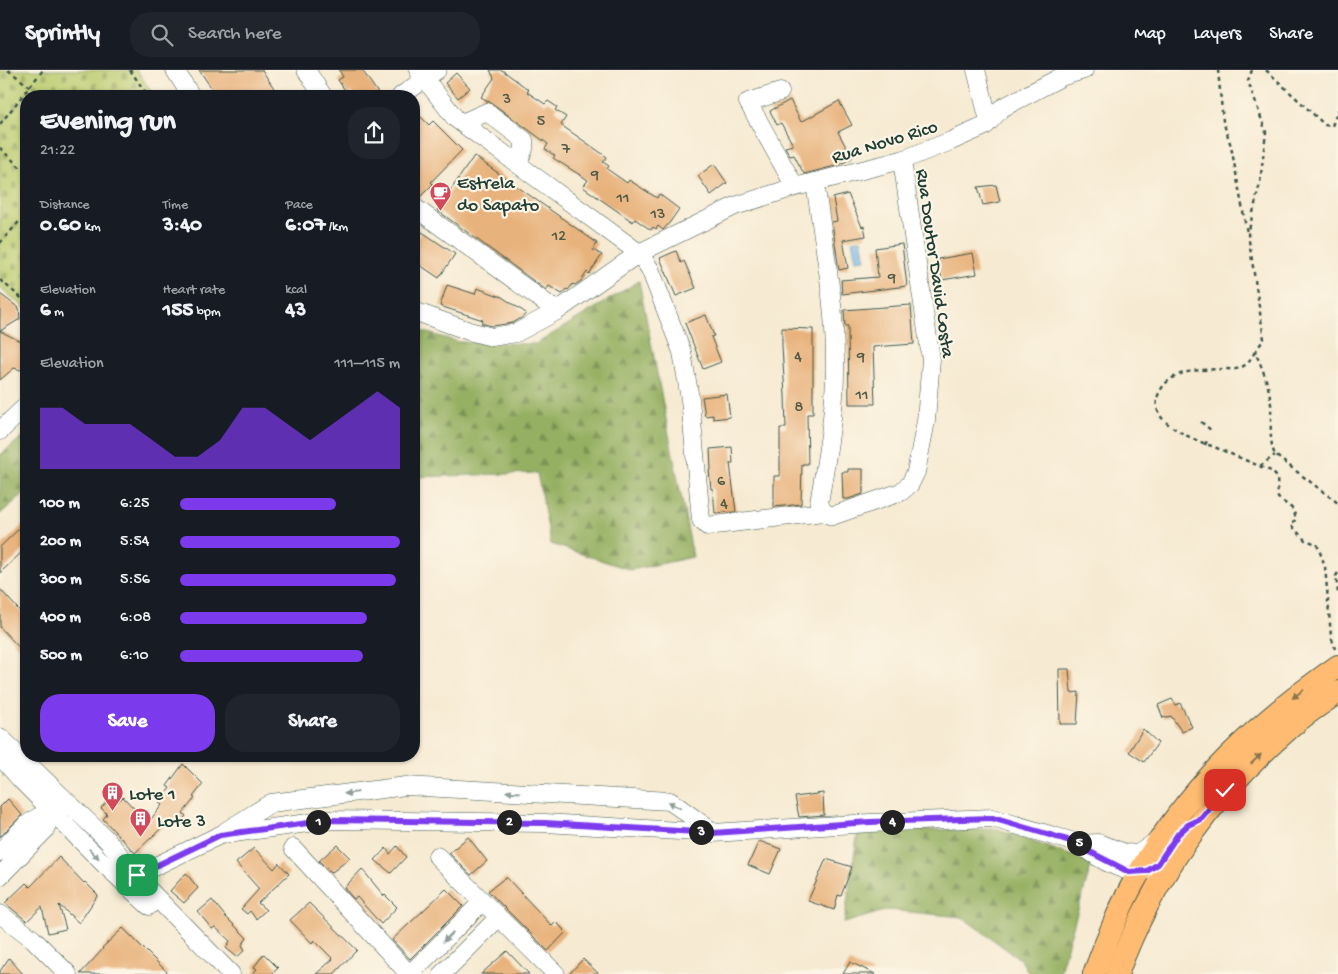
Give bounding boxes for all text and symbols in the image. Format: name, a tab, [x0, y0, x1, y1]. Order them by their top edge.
search box	[130, 12, 480, 57]
text: Sprintly	[25, 20, 100, 49]
icon: search	[148, 21, 176, 49]
text: Search here	[188, 23, 282, 46]
text: Map	[1134, 24, 1166, 45]
text: Layers	[1194, 24, 1241, 45]
text: Share	[1269, 24, 1313, 45]
house number: 3	[502, 91, 511, 110]
text: Evening run	[40, 106, 176, 139]
button: share	[348, 107, 400, 159]
house number: 5	[537, 113, 545, 132]
street label: Rua Novo Rico	[829, 116, 941, 170]
house number: 7	[561, 141, 571, 160]
text: 21:22	[40, 142, 75, 161]
house number: 9	[590, 167, 599, 186]
street label: Rua Doutor David Costa	[909, 168, 958, 361]
place label: Estrela do Sapato	[457, 173, 540, 218]
cafe icon: Estrela do Sapato	[429, 180, 453, 211]
house number: 11	[616, 190, 629, 209]
text: Distance	[40, 197, 89, 214]
text: Time	[163, 197, 188, 214]
text: Pace	[285, 197, 313, 214]
house number: 13	[650, 206, 665, 225]
text: 0.60	[40, 214, 81, 239]
text: 3:40	[163, 214, 202, 239]
text: 6:07	[285, 214, 325, 239]
text: km	[81, 219, 101, 236]
text: /km	[325, 219, 348, 236]
house number: 12	[551, 228, 566, 247]
house number: 9	[887, 270, 896, 289]
text: Elevation	[40, 282, 96, 299]
text: Heart rate	[163, 282, 225, 299]
text: kcal	[285, 282, 307, 299]
text: 6	[40, 299, 51, 324]
text: 155	[163, 299, 193, 324]
text: 43	[285, 299, 306, 324]
text: m	[51, 304, 64, 321]
text: bpm	[193, 304, 221, 321]
house number: 4	[794, 349, 802, 368]
house number: 9	[856, 349, 865, 368]
text: Elevation	[40, 355, 104, 374]
text: 111–115 m	[334, 355, 400, 374]
house number: 11	[855, 387, 868, 406]
house number: 8	[795, 399, 804, 418]
house number: 6	[717, 473, 726, 492]
text: 100 m	[40, 495, 80, 514]
text: 6:25	[120, 495, 149, 514]
house number: 4	[720, 496, 728, 515]
text: 200 m	[40, 533, 81, 552]
text: 5:54	[120, 533, 149, 552]
text: 300 m	[40, 571, 82, 590]
text: 5:56	[120, 571, 150, 590]
text: 400 m	[40, 609, 81, 628]
text: 6:08	[120, 609, 151, 628]
text: 500 m	[40, 647, 82, 666]
text: 6:10	[120, 647, 149, 666]
one-way arrow	[1291, 689, 1305, 699]
button: Save	[40, 694, 215, 752]
button: Share	[225, 694, 400, 752]
one-way arrow	[1249, 753, 1261, 765]
pin	[1204, 769, 1246, 811]
icon: check	[1211, 776, 1239, 804]
building icon: Lote 1	[101, 780, 125, 811]
place label: Lote 1	[129, 784, 176, 807]
one-way arrow	[504, 788, 520, 796]
one-way arrow	[342, 789, 358, 797]
one-way arrow	[666, 801, 681, 809]
building icon: Lote 3	[129, 807, 153, 838]
pin: 1	[306, 810, 330, 834]
pin: 2	[496, 810, 522, 834]
pin: 4	[880, 810, 904, 834]
place label: Lote 3	[157, 811, 206, 834]
text: 1	[316, 814, 321, 831]
text: 2	[506, 814, 513, 831]
text: 4	[889, 814, 896, 831]
pin: 3	[688, 820, 714, 844]
text: 3	[698, 824, 705, 841]
pin: 5	[1066, 830, 1092, 856]
text: 5	[1076, 835, 1083, 852]
one-way arrow	[88, 848, 100, 860]
pin	[116, 854, 158, 896]
icon: arrive	[123, 861, 151, 889]
one-way arrow	[442, 930, 454, 942]

